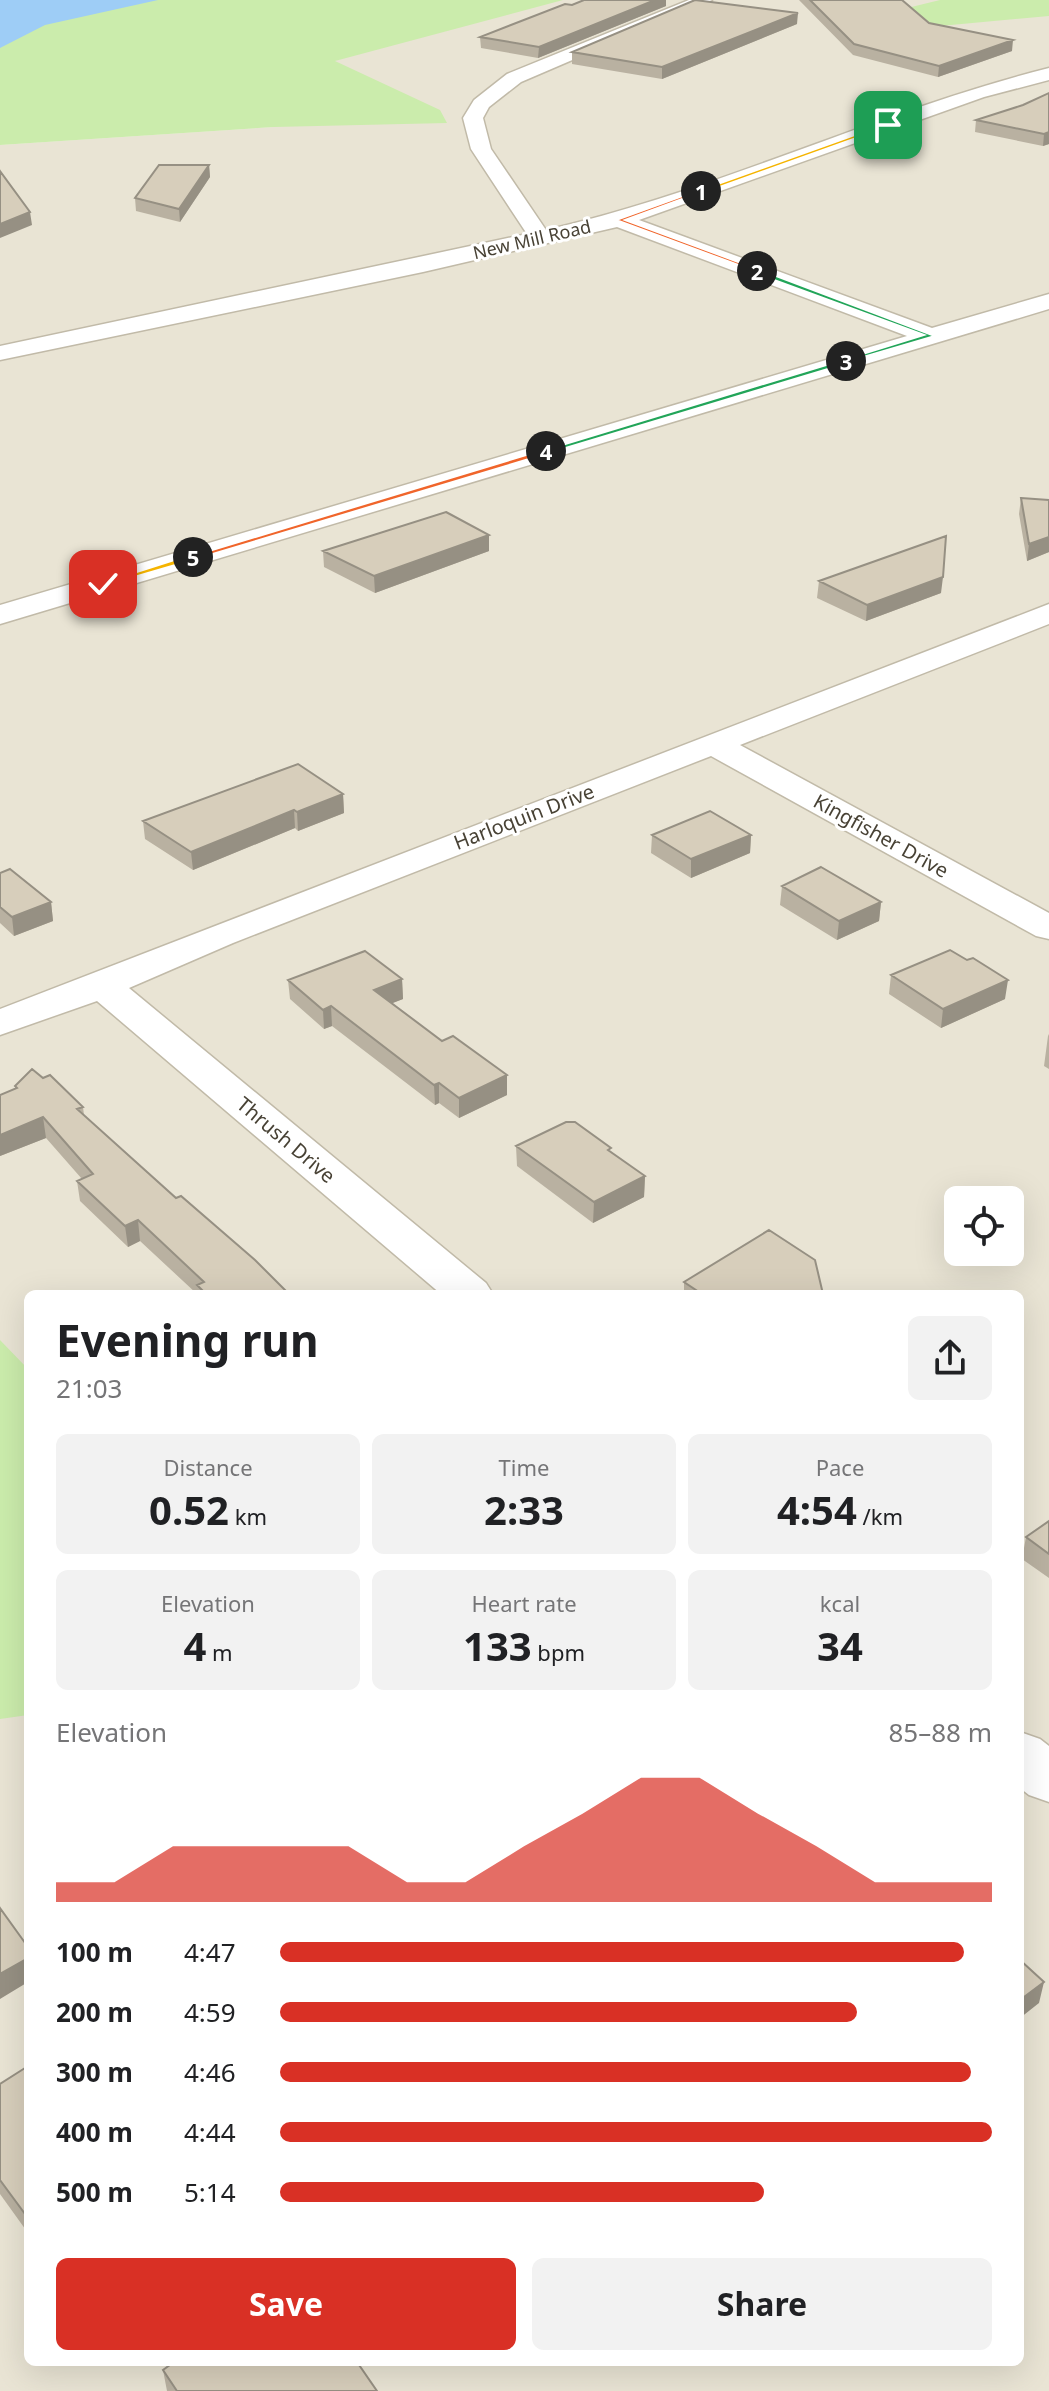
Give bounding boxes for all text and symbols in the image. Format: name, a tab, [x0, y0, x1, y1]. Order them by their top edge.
pin	[854, 91, 922, 159]
icon: arrive	[866, 103, 910, 147]
pin: 1	[681, 171, 721, 211]
text: 1	[695, 176, 707, 206]
street label: New Mill Road	[470, 214, 593, 264]
pin: 2	[737, 251, 777, 291]
text: 2	[751, 256, 763, 286]
pin: 3	[826, 341, 866, 381]
text: 3	[840, 346, 852, 376]
pin: 4	[526, 431, 566, 471]
text: 4	[540, 436, 552, 466]
pin: 5	[173, 537, 213, 577]
text: 5	[187, 542, 199, 572]
pin	[69, 550, 137, 618]
icon: check	[81, 562, 125, 606]
street label: Harloquin Drive	[450, 777, 598, 856]
street label: Kingfisher Drive	[809, 787, 954, 884]
street label: Thrush Drive	[231, 1090, 341, 1189]
map controls	[944, 1186, 1024, 1266]
button: locate	[944, 1186, 1024, 1266]
text: Evening run	[56, 1310, 319, 1370]
button: share	[908, 1316, 992, 1400]
text: 21:03	[56, 1370, 122, 1406]
text: Distance	[163, 1452, 253, 1482]
text: Time	[499, 1452, 549, 1482]
text: Pace	[816, 1452, 864, 1482]
text: 0.52	[149, 1482, 229, 1537]
text: 2:33	[484, 1482, 564, 1537]
text: 4:54	[777, 1482, 857, 1537]
text: km	[229, 1501, 267, 1531]
text: /km	[857, 1501, 903, 1531]
text: Elevation	[161, 1588, 255, 1618]
text: Heart rate	[471, 1588, 577, 1618]
text: kcal	[820, 1588, 860, 1618]
text: 4	[183, 1618, 206, 1673]
text: 133	[463, 1618, 532, 1673]
text: 34	[817, 1618, 863, 1673]
text: m	[206, 1637, 233, 1667]
text: bpm	[532, 1637, 585, 1667]
text: Elevation	[56, 1714, 167, 1750]
text: 85–88 m	[888, 1714, 992, 1750]
text: 100 m	[56, 1934, 133, 1970]
text: 4:47	[184, 1934, 236, 1970]
text: 200 m	[56, 1994, 133, 2030]
text: 4:59	[184, 1994, 236, 2030]
text: 300 m	[56, 2054, 133, 2090]
text: 4:46	[184, 2054, 236, 2090]
text: 400 m	[56, 2114, 133, 2150]
text: 4:44	[184, 2114, 236, 2150]
text: 500 m	[56, 2174, 133, 2210]
text: 5:14	[184, 2174, 236, 2210]
button: Save	[56, 2258, 516, 2350]
button: Share	[532, 2258, 992, 2350]

